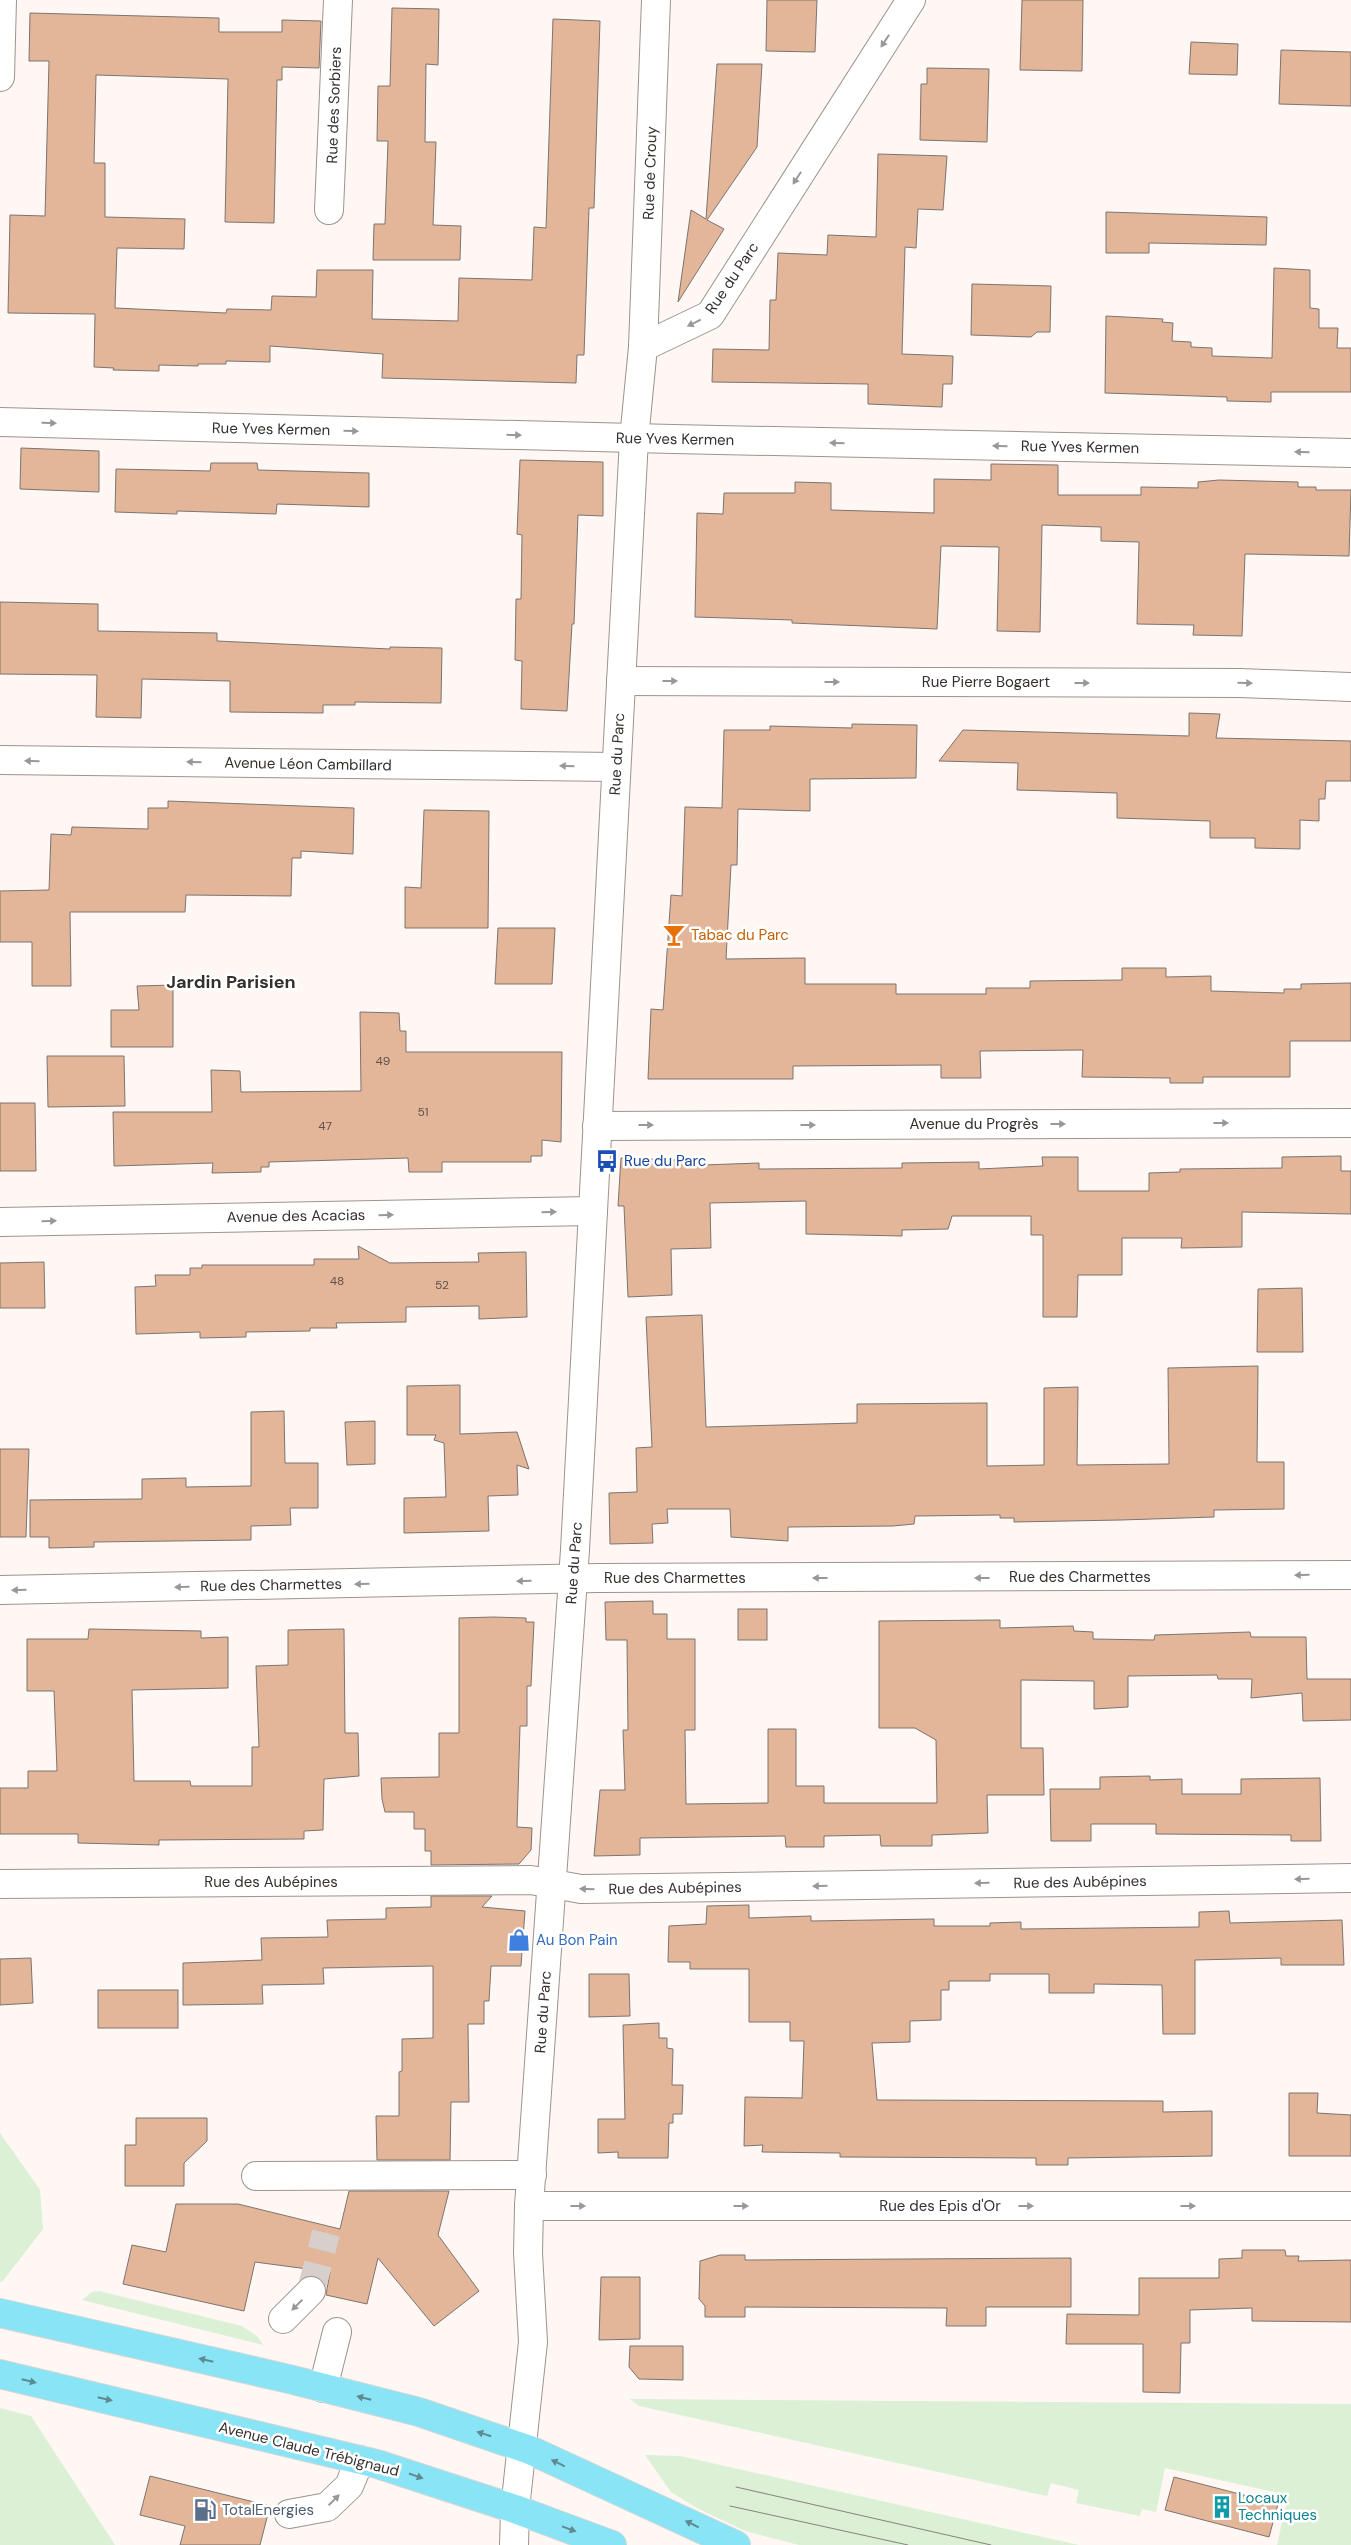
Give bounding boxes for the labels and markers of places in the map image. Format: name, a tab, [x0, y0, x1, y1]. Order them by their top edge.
bar icon: Tabac du Parc	[661, 922, 687, 948]
place label: Tabac du Parc	[691, 925, 789, 945]
bus stop icon: Rue du Parc	[594, 1148, 620, 1174]
place label: Rue du Parc	[624, 1151, 706, 1171]
shop icon: Au Bon Pain	[506, 1927, 532, 1953]
place label: Au Bon Pain	[536, 1930, 618, 1950]
place label: Locaux Techniques	[1238, 2488, 1317, 2525]
building icon: Locaux Techniques	[1209, 2494, 1235, 2520]
fuel station icon: TotalEnergies	[192, 2497, 218, 2523]
place label: TotalEnergies	[222, 2500, 314, 2520]

